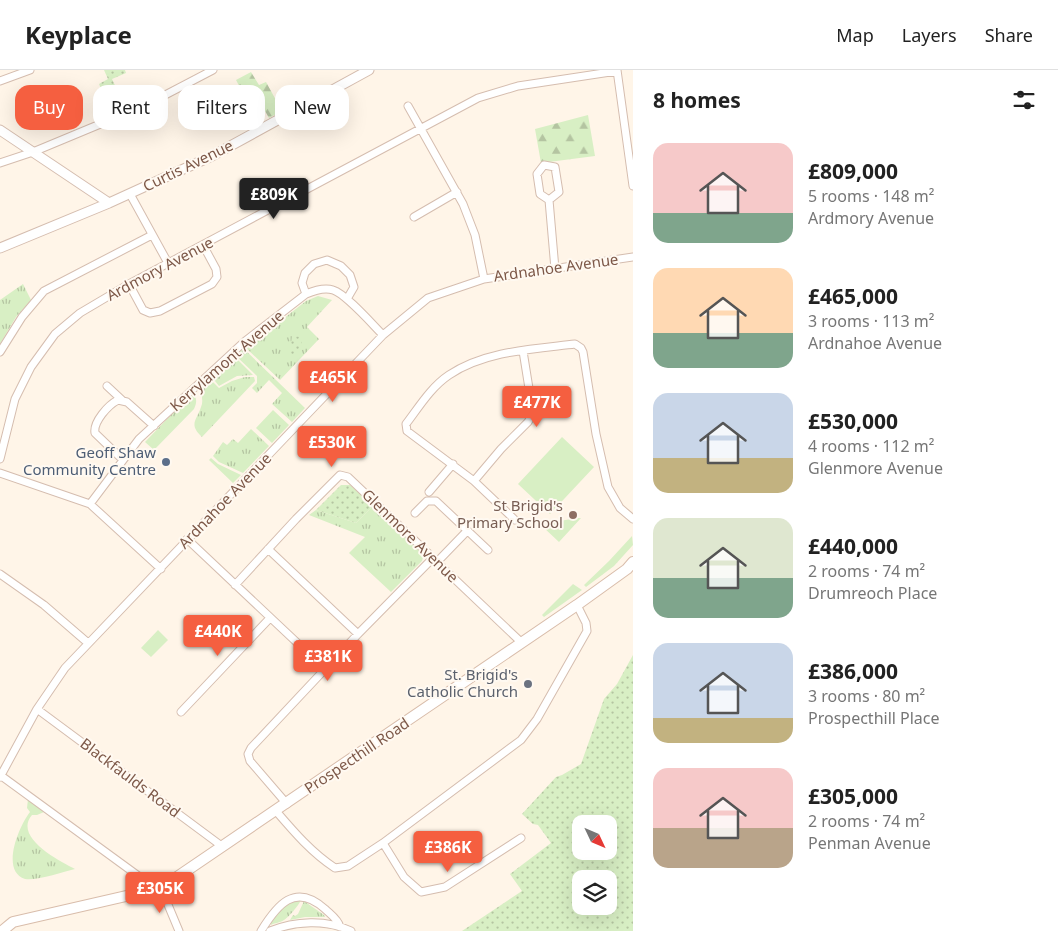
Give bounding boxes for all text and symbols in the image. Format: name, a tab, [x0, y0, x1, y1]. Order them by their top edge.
text: Keyplace	[25, 18, 132, 51]
text: Map	[836, 23, 874, 47]
text: Layers	[902, 23, 957, 47]
text: Share	[985, 23, 1033, 47]
chip: Buy	[15, 85, 83, 130]
chip: Rent	[93, 85, 168, 130]
chip: Filters	[178, 85, 265, 130]
chip: New	[275, 85, 349, 130]
text: 8 homes	[653, 86, 741, 114]
icon: filters	[1010, 86, 1038, 114]
street label: Curtis Avenue	[139, 135, 236, 196]
text: £809,000	[808, 157, 898, 185]
icon: home	[693, 163, 753, 223]
pin: £809K	[239, 178, 309, 220]
text: £809K	[250, 183, 298, 205]
text: 5 rooms · 148 m²	[808, 185, 934, 207]
text: Ardmory Avenue	[808, 207, 934, 229]
street label: Ardmory Avenue	[103, 232, 216, 305]
street label: Ardnahoe Avenue	[492, 248, 620, 286]
text: £465,000	[808, 282, 898, 310]
icon: home	[693, 288, 753, 348]
street label: Kerrylamont Avenue	[165, 305, 287, 415]
text: 3 rooms · 113 m²	[808, 310, 934, 332]
text: Ardnahoe Avenue	[808, 332, 942, 354]
pin: £465K	[298, 360, 368, 403]
text: £465K	[309, 366, 357, 388]
pin: £477K	[502, 386, 572, 428]
text: £477K	[513, 391, 561, 413]
text: £530,000	[808, 407, 898, 435]
icon: home	[693, 413, 753, 473]
pin: £530K	[297, 426, 367, 468]
text: £530K	[308, 431, 356, 453]
text: 4 rooms · 112 m²	[808, 435, 934, 457]
place label: Geoff Shaw Community Centre	[23, 442, 156, 479]
street label: Ardnahoe Avenue	[173, 448, 275, 552]
marker: Geoff Shaw Community Centre	[160, 456, 172, 468]
text: Glenmore Avenue	[808, 457, 943, 479]
street label: Glenmore Avenue	[358, 484, 463, 586]
place label: St Brigid's Primary School	[457, 495, 563, 532]
marker: St Brigid's Primary School	[567, 509, 579, 521]
text: £440,000	[808, 532, 898, 560]
icon: home	[693, 538, 753, 598]
text: 2 rooms · 74 m²	[808, 560, 925, 582]
text: Drumreoch Place	[808, 582, 937, 604]
pin: £440K	[183, 614, 253, 657]
text: £440K	[194, 620, 242, 642]
pin: £381K	[293, 640, 363, 682]
text: £381K	[304, 645, 352, 667]
text: £386,000	[808, 657, 898, 685]
icon: home	[693, 663, 753, 723]
place label: St. Brigid's Catholic Church	[407, 664, 518, 701]
marker: St. Brigid's Catholic Church	[522, 678, 534, 690]
text: 3 rooms · 80 m²	[808, 685, 925, 707]
text: Prospecthill Place	[808, 707, 940, 729]
street label: Prospecthill Road	[300, 713, 413, 798]
street label: Blackfaulds Road	[77, 733, 185, 821]
text: £305,000	[808, 782, 898, 810]
icon: home	[693, 788, 753, 848]
text: 2 rooms · 74 m²	[808, 810, 925, 832]
north arrow	[572, 815, 618, 860]
map controls	[572, 815, 617, 915]
pin: £386K	[413, 830, 483, 873]
text: Penman Avenue	[808, 832, 931, 854]
text: £386K	[424, 836, 472, 858]
button: layers	[572, 870, 617, 915]
pin: £305K	[125, 872, 195, 914]
text: £305K	[136, 877, 184, 899]

